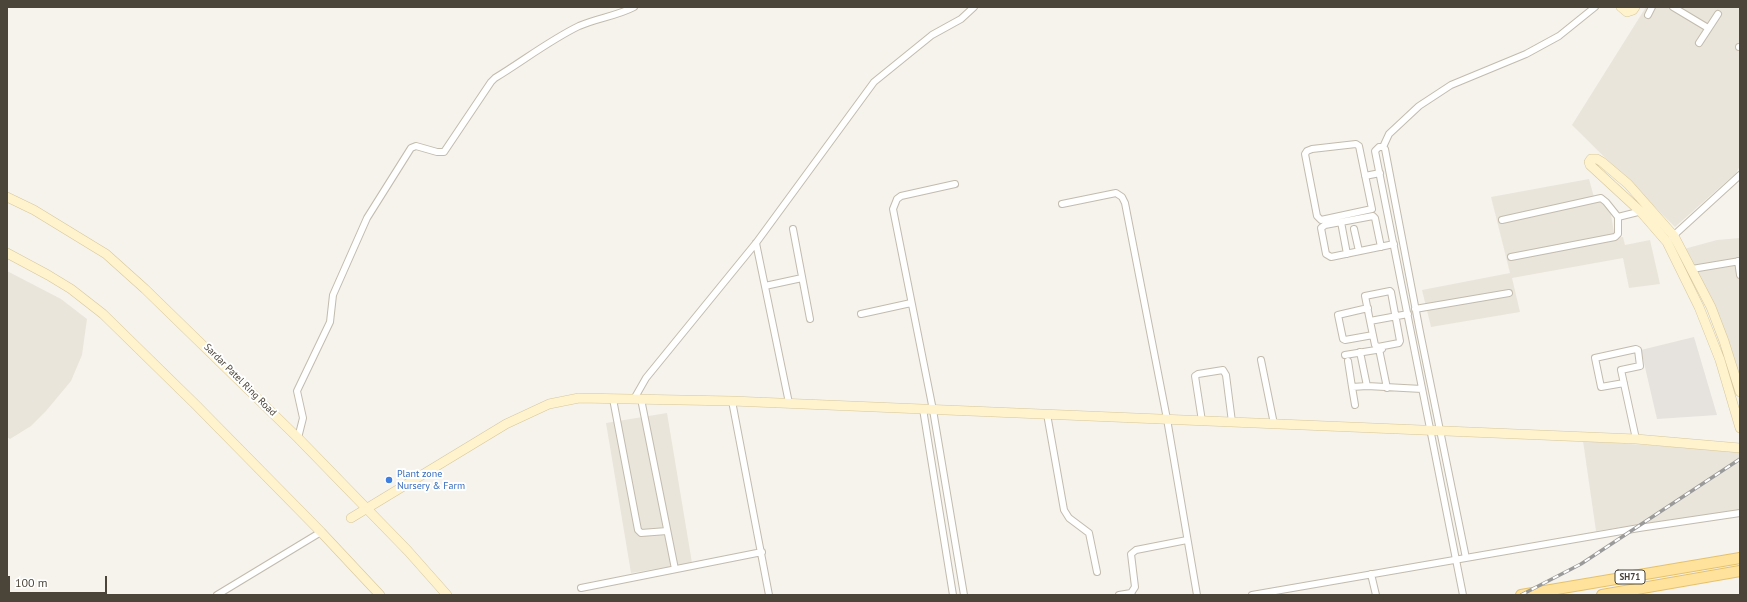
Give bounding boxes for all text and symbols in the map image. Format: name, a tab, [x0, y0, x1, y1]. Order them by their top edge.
street label: Sardar Patel Ring Road	[201, 341, 279, 419]
place label: Plant zone Nursery & Farm	[397, 468, 465, 492]
marker: Plant zone Nursery & Farm	[384, 475, 394, 485]
scale bar	[10, 568, 109, 594]
road number: SH71	[1615, 570, 1645, 584]
text: 100 m	[15, 575, 48, 590]

